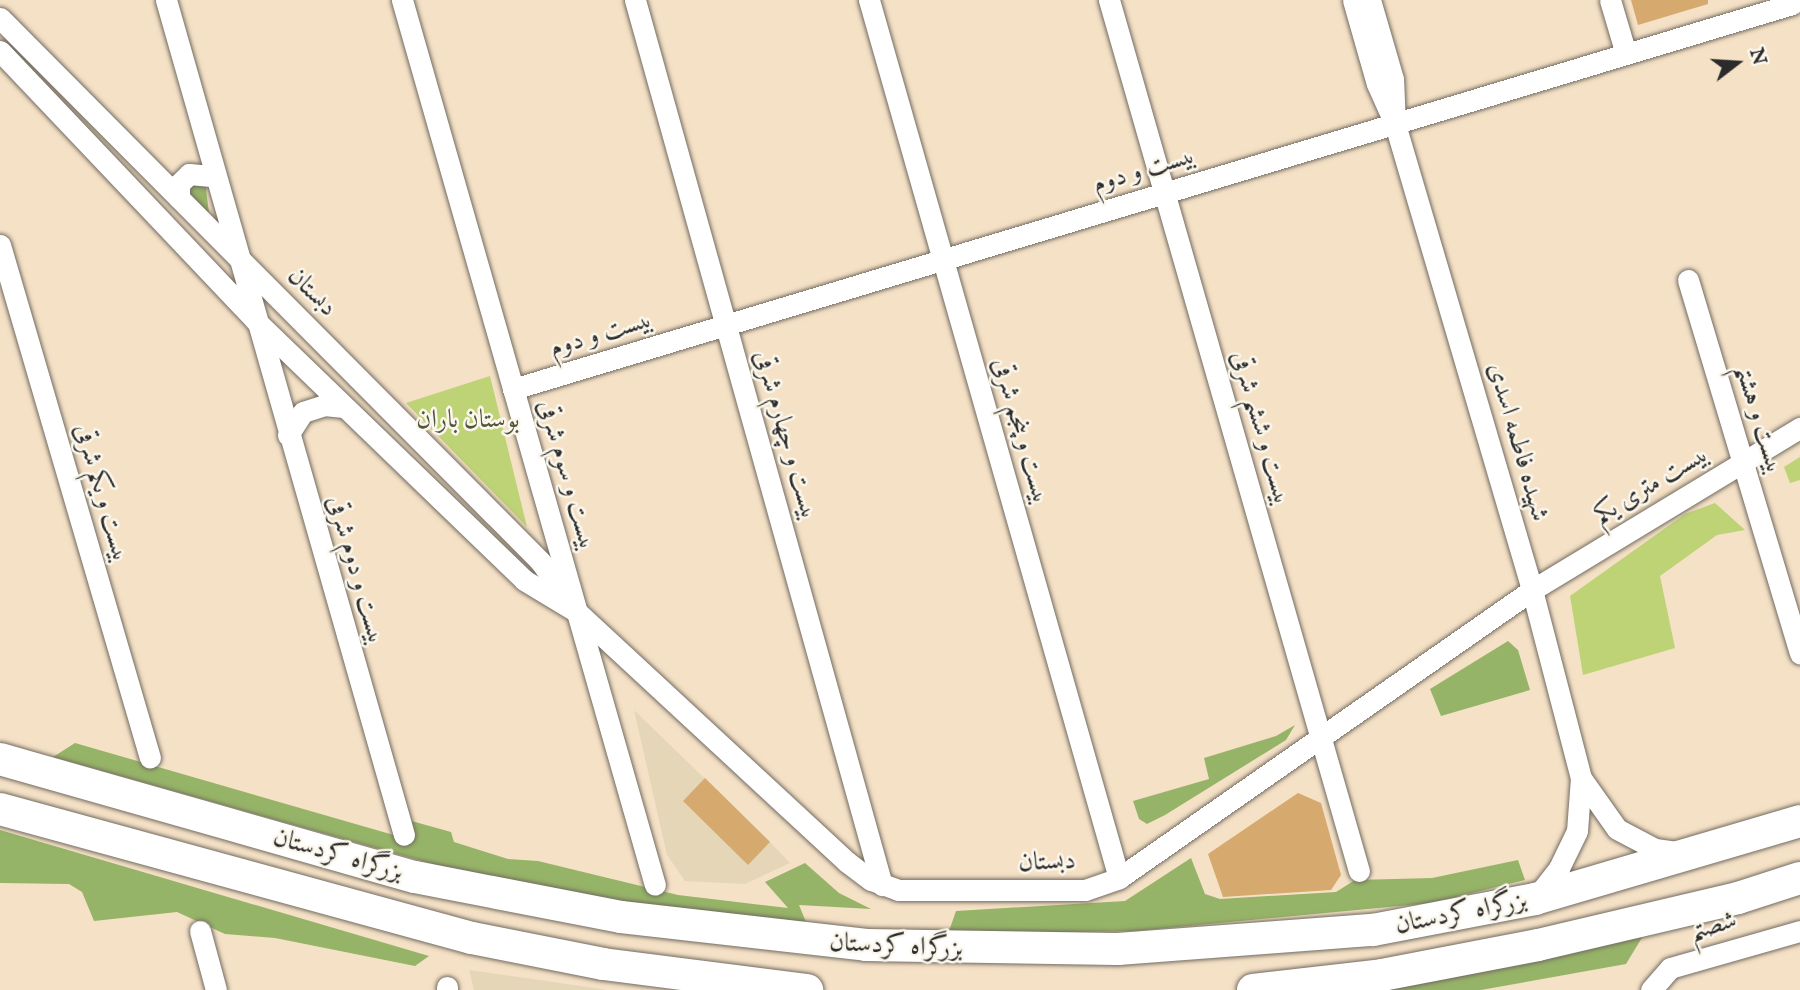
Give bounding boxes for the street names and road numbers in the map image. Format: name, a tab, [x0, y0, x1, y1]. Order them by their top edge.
street label: بیست و دوم	[1089, 140, 1199, 200]
street label: دبستان	[281, 261, 343, 323]
street label: بیست و دوم	[546, 304, 656, 364]
street label: بیست و چهارم شرقی	[747, 347, 825, 523]
street label: بیست و ششم شرقی	[1224, 347, 1298, 509]
street label: بیست و پنجم شرقی	[985, 354, 1057, 508]
street label: شهیده فاطمه اسدی	[1481, 359, 1555, 525]
street label: بیست و هشتم	[1728, 360, 1790, 478]
street label: بیست و سوم شرقی	[531, 396, 603, 554]
street label: بیست و یکم شرقی	[67, 420, 137, 566]
street label: بیست متری یکم	[1588, 438, 1714, 532]
street label: بیست و دوم شرقی	[320, 492, 392, 648]
street label: بزرگراه کردستان	[270, 822, 406, 888]
street label: دبستان	[1018, 845, 1076, 879]
street label: بزرگراه کردستان	[1393, 885, 1529, 941]
street label: شصتم	[1686, 904, 1740, 948]
street label: بزرگراه کردستان	[829, 927, 963, 965]

